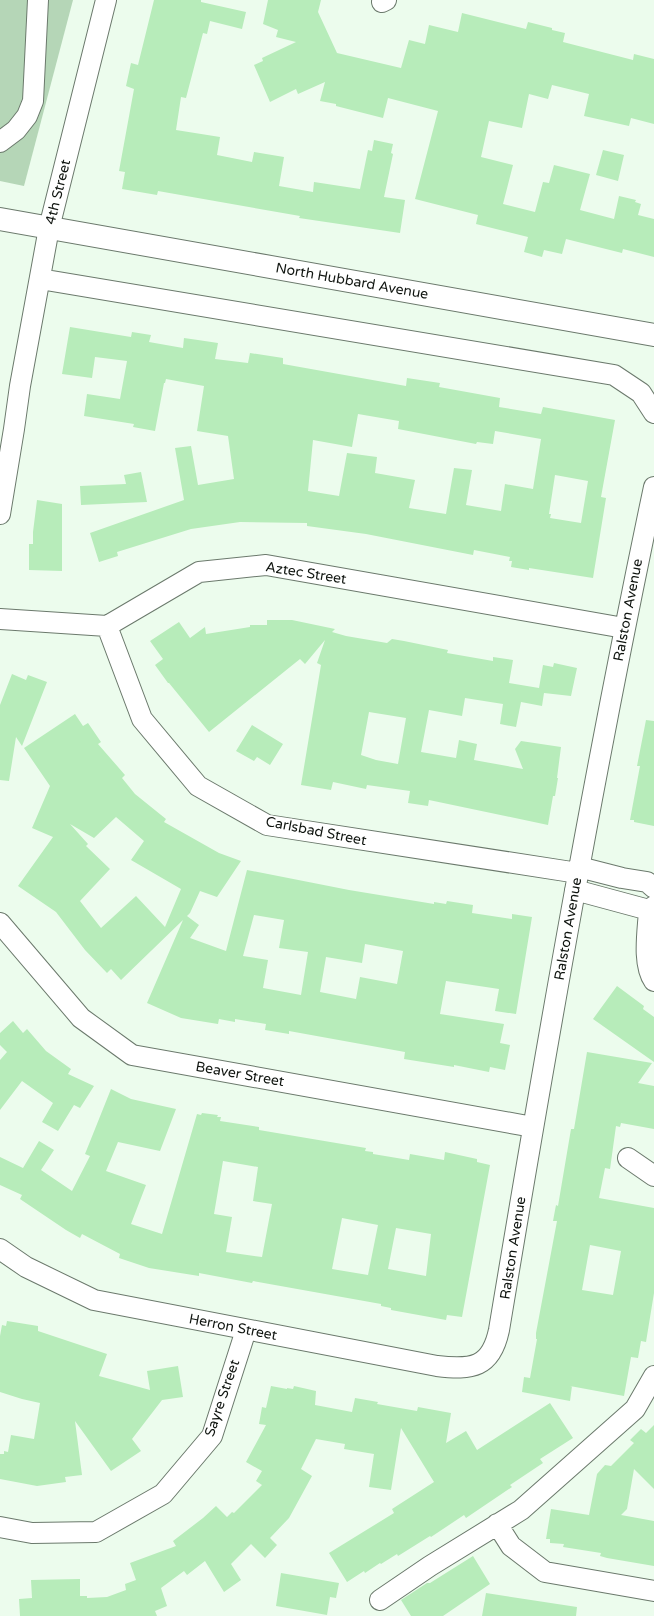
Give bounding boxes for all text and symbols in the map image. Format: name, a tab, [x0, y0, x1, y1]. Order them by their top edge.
street label: 4th Street	[42, 157, 74, 226]
street label: North Hubbard Avenue	[274, 259, 430, 303]
street label: Ralston Avenue	[610, 557, 646, 663]
street label: Aztec Street	[264, 558, 348, 588]
street label: Carlsbad Street	[264, 813, 368, 849]
street label: Ralston Avenue	[551, 876, 585, 982]
street label: Beaver Street	[194, 1058, 286, 1090]
street label: Ralston Avenue	[496, 1195, 530, 1301]
street label: Herron Street	[187, 1310, 279, 1344]
street label: Sayre Street	[201, 1357, 243, 1439]

